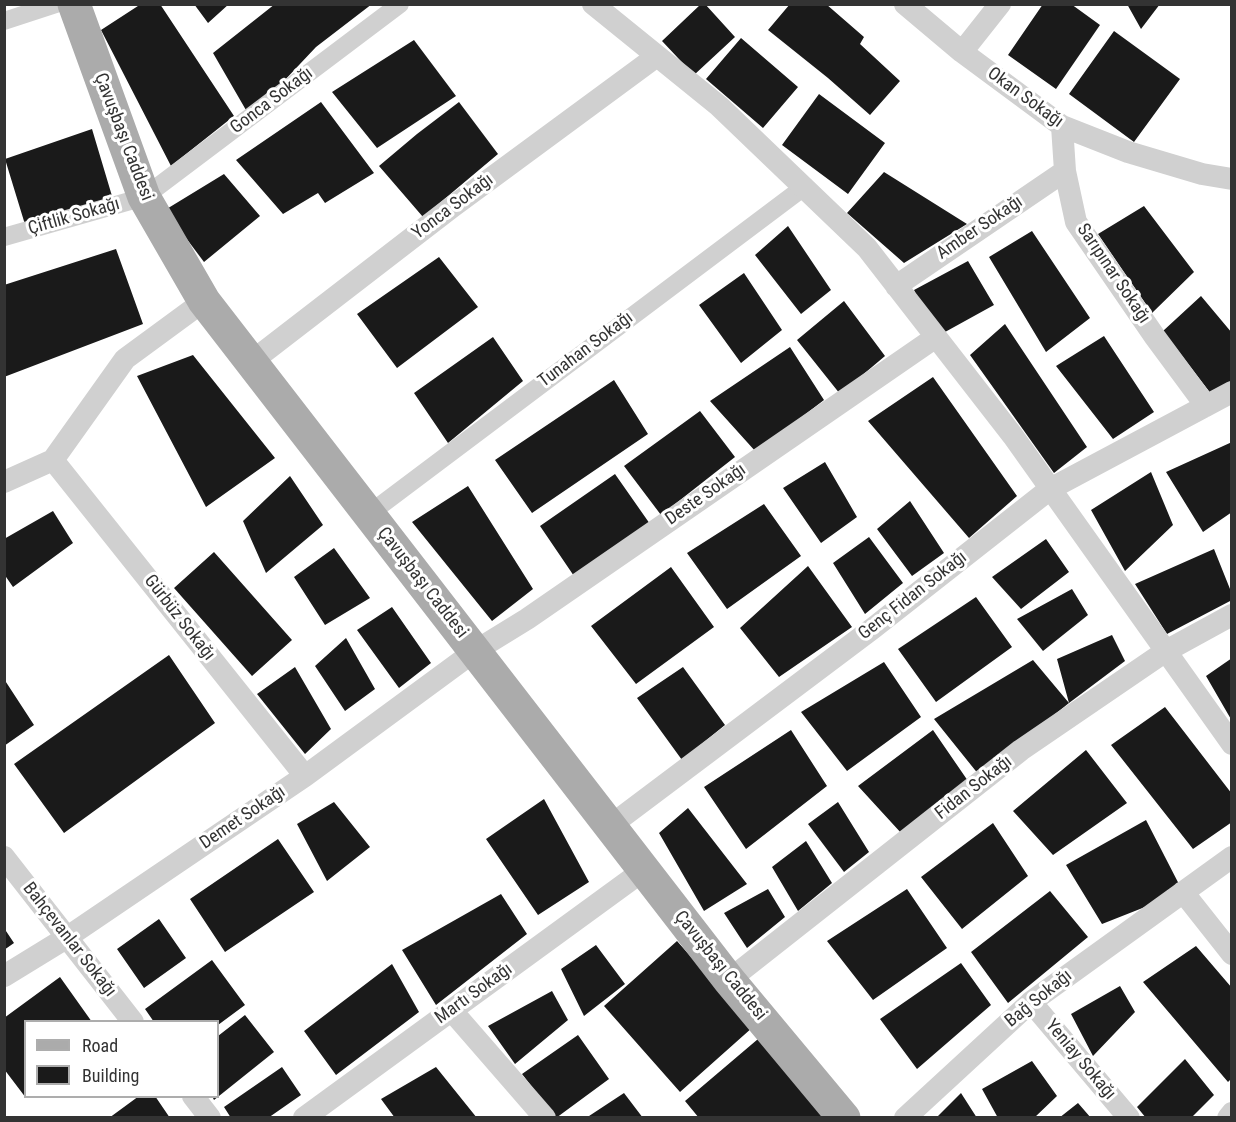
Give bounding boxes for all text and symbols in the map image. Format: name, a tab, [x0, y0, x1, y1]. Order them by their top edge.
street label: Gonca Sokağı	[226, 63, 318, 139]
street label: Okan Sokağı	[983, 63, 1067, 133]
street label: Çavuşbaşı Caddesi	[89, 70, 157, 204]
street label: Yonca Sokağı	[408, 170, 498, 244]
street label: Amber Sokağı	[933, 191, 1027, 265]
street label: Çiftlik Sokağı	[26, 194, 122, 240]
street label: Sarıpınar Sokağı	[1072, 220, 1154, 328]
street label: Tunahan Sokağı	[534, 307, 638, 393]
street label: Deste Sokağı	[662, 459, 750, 531]
street label: Çavuşbaşı Caddesi	[372, 523, 472, 643]
street label: Genç Fidan Sokağı	[854, 547, 972, 645]
street label: Gürbüz Sokağı	[139, 571, 219, 665]
street label: Fidan Sokağı	[931, 751, 1017, 825]
street label: Demet Sokağı	[196, 782, 290, 854]
street label: Bahçevanlar Sokağı	[18, 878, 120, 1002]
street label: Çavuşbaşı Caddesi	[669, 907, 771, 1025]
street label: Martı Sokağı	[431, 959, 517, 1029]
street label: Bağ Sokağı	[1001, 966, 1077, 1032]
street label: Yeniay Sokağı	[1040, 1015, 1120, 1105]
legend	[24, 1020, 219, 1098]
text: Road	[82, 1035, 118, 1056]
text: Building	[82, 1065, 139, 1086]

